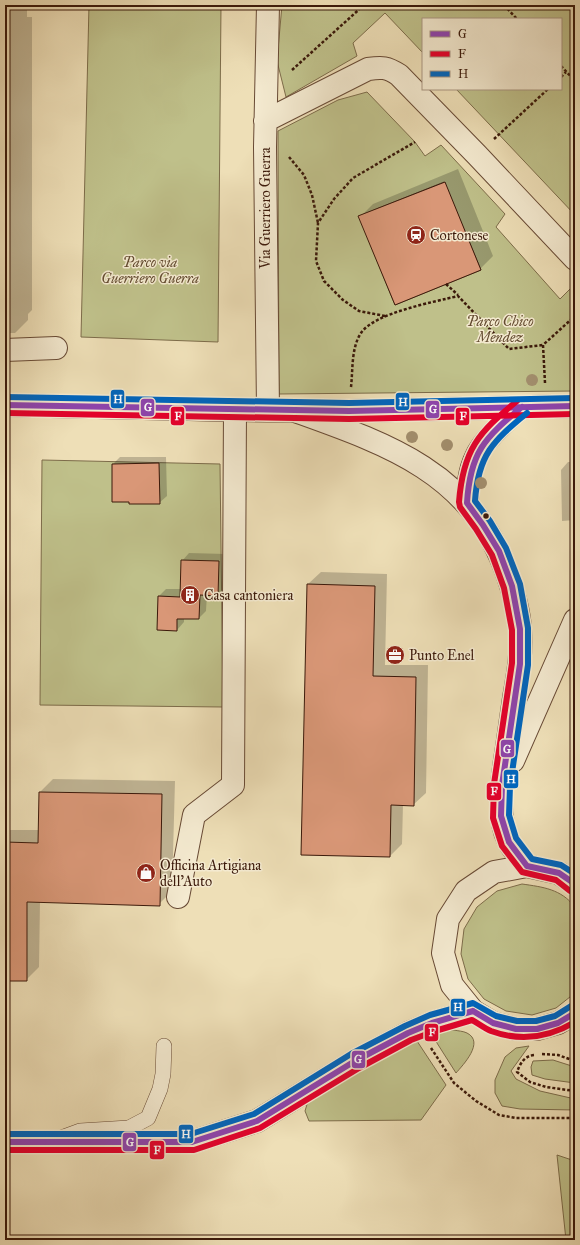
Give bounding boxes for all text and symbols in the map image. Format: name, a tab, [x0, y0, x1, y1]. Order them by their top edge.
legend	[422, 18, 562, 90]
text: G	[458, 27, 467, 41]
text: F	[458, 47, 466, 61]
text: H	[458, 67, 468, 81]
street label: Via Guerriero Guerra	[257, 147, 274, 270]
station icon: Cortonese	[405, 224, 427, 246]
place label: Cortonese	[430, 227, 489, 244]
park label: Parco via Guerriero Guerra	[101, 254, 199, 287]
park label: Parco Chico Mendez	[467, 313, 533, 346]
line badge: H	[110, 389, 125, 409]
line badge: H	[395, 392, 410, 411]
text: H	[113, 393, 123, 406]
text: H	[398, 396, 408, 409]
line badge: G	[140, 398, 155, 417]
line badge: G	[425, 400, 440, 419]
text: G	[144, 401, 152, 414]
text: G	[429, 403, 437, 416]
line badge: F	[170, 406, 185, 426]
line badge: F	[455, 407, 470, 426]
text: F	[174, 410, 182, 423]
text: F	[459, 410, 467, 423]
unlabelled marker	[481, 511, 491, 521]
building icon: Casa cantoniera	[179, 584, 201, 606]
place label: Casa cantoniera	[204, 587, 293, 604]
office icon: Punto Enel	[384, 644, 406, 666]
place label: Punto Enel	[409, 647, 475, 664]
line badge: G	[500, 739, 515, 758]
text: G	[503, 743, 511, 756]
line badge: H	[503, 769, 519, 789]
text: H	[506, 773, 516, 786]
line badge: F	[486, 782, 502, 801]
text: F	[490, 785, 498, 798]
place label: Officina Artigiana dell'Auto	[160, 857, 261, 890]
shop icon: Officina Artigiana dell'Auto	[135, 862, 157, 884]
line badge: H	[450, 998, 466, 1017]
text: H	[453, 1001, 463, 1014]
line badge: F	[424, 1023, 439, 1042]
text: F	[428, 1026, 436, 1039]
line badge: G	[351, 1050, 366, 1069]
text: G	[354, 1053, 362, 1066]
line badge: H	[178, 1124, 194, 1144]
text: H	[181, 1128, 191, 1141]
line badge: G	[122, 1132, 137, 1152]
text: G	[126, 1136, 134, 1149]
line badge: F	[149, 1140, 165, 1160]
text: F	[153, 1144, 161, 1157]

